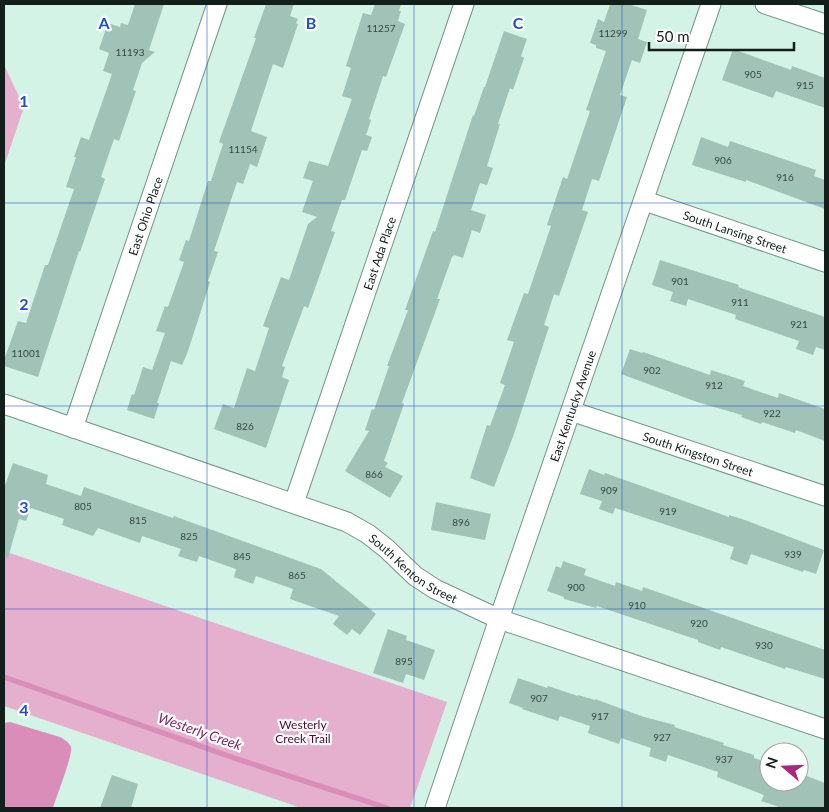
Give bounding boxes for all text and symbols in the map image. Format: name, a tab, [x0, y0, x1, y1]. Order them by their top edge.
text: A	[97, 13, 110, 32]
text: B	[306, 13, 316, 32]
text: C	[513, 13, 524, 32]
scale bar	[649, 20, 794, 52]
house number: 11257	[366, 22, 396, 34]
house number: 11299	[598, 27, 628, 39]
text: 50 m	[656, 27, 690, 45]
house number: 11193	[115, 46, 145, 58]
house number: 905	[744, 68, 762, 80]
house number: 915	[796, 79, 814, 91]
text: 1	[19, 91, 29, 110]
house number: 11154	[228, 143, 258, 155]
house number: 906	[714, 154, 732, 166]
house number: 916	[776, 171, 794, 183]
street label: East Ohio Place	[125, 174, 165, 257]
street label: South Lansing Street	[681, 207, 790, 256]
street label: East Ada Place	[360, 214, 399, 292]
house number: 901	[671, 275, 689, 287]
text: 2	[19, 294, 29, 313]
house number: 911	[731, 296, 749, 308]
house number: 921	[790, 318, 808, 330]
house number: 11001	[11, 347, 41, 359]
street label: East Kentucky Avenue	[546, 348, 599, 464]
house number: 902	[643, 364, 661, 376]
house number: 912	[705, 379, 723, 391]
house number: 922	[763, 407, 781, 419]
house number: 826	[236, 420, 254, 432]
street label: South Kingston Street	[641, 428, 756, 479]
house number: 866	[365, 468, 383, 480]
house number: 909	[600, 484, 618, 496]
text: 3	[19, 497, 29, 516]
house number: 805	[74, 500, 92, 512]
house number: 919	[659, 505, 677, 517]
house number: 815	[129, 514, 147, 526]
house number: 896	[452, 516, 470, 528]
house number: 825	[180, 530, 198, 542]
street label: South Kenton Street	[366, 530, 460, 606]
house number: 939	[784, 548, 802, 560]
house number: 845	[233, 550, 251, 562]
house number: 865	[288, 569, 306, 581]
house number: 900	[567, 581, 585, 593]
house number: 910	[628, 599, 646, 611]
house number: 920	[690, 617, 708, 629]
house number: 930	[755, 639, 773, 651]
house number: 895	[395, 655, 413, 667]
house number: 907	[530, 692, 548, 704]
text: 4	[19, 700, 29, 719]
water label: Westerly Creek	[156, 709, 244, 753]
house number: 917	[591, 710, 609, 722]
park label: Westerly Creek Trail	[275, 717, 331, 746]
house number: 927	[653, 731, 671, 743]
north arrow	[759, 742, 809, 792]
house number: 937	[715, 753, 733, 765]
text: N	[761, 755, 781, 770]

